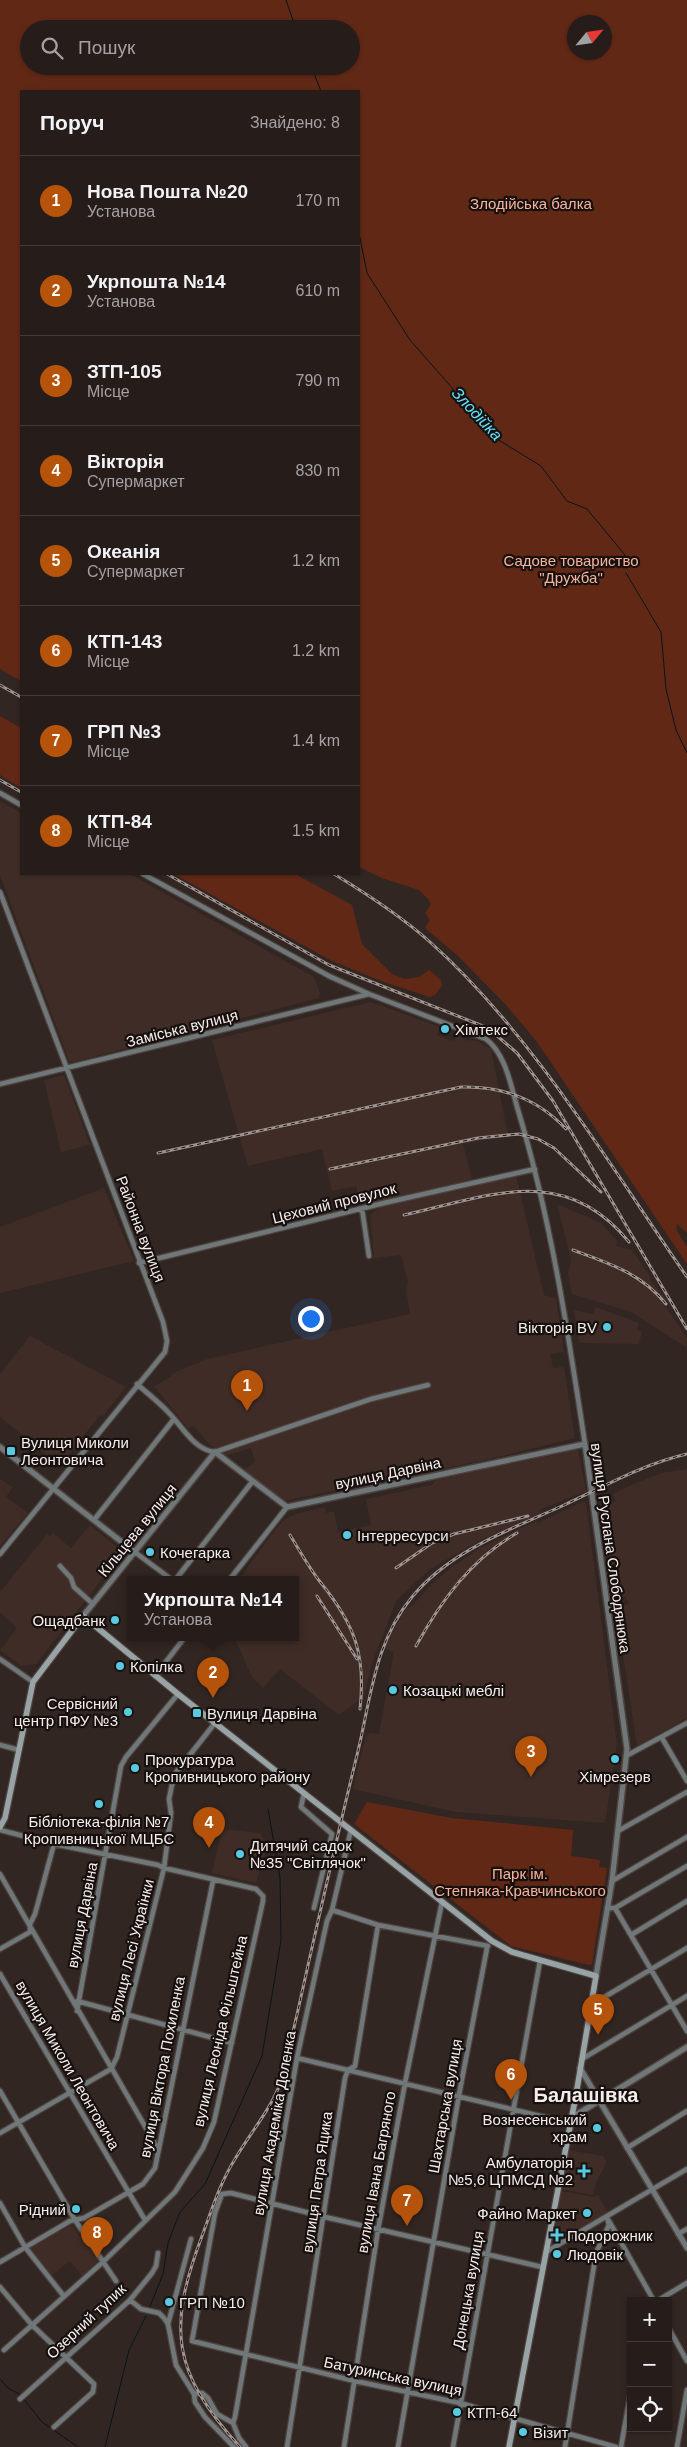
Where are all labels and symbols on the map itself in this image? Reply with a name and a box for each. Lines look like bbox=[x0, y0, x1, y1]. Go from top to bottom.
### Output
north arrow bbox=[567, 15, 612, 60]
park label: Злодійська балка bbox=[470, 195, 593, 212]
water label: Злодійка bbox=[449, 384, 506, 444]
park label: Садове товариство "Дружба" bbox=[503, 552, 639, 586]
street label: Заміська вулиця bbox=[124, 1006, 240, 1050]
place label: Хімтекс bbox=[455, 1021, 508, 1038]
marker: Хімтекс bbox=[439, 1023, 451, 1035]
street label: Районна вулиця bbox=[113, 1174, 169, 1284]
street label: Цеховий провулок bbox=[270, 1179, 398, 1227]
your location bbox=[298, 1306, 324, 1332]
place label: Вікторія BV bbox=[518, 1319, 597, 1336]
marker: Вікторія BV bbox=[601, 1321, 613, 1333]
pin: 1 bbox=[231, 1370, 263, 1411]
place label: Вулиця Миколи Леонтовича bbox=[21, 1434, 129, 1468]
street label: вулиця Руслана Слободянюка bbox=[588, 1442, 634, 1655]
marker: Вулиця Миколи Леонтовича bbox=[5, 1445, 17, 1457]
street label: вулиця Дарвіна bbox=[334, 1453, 443, 1492]
street label: Кільцева вулиця bbox=[94, 1480, 180, 1580]
place label: Інтерресурси bbox=[357, 1527, 449, 1544]
marker: Інтерресурси bbox=[341, 1529, 353, 1541]
place label: Кочегарка bbox=[160, 1544, 231, 1561]
marker: Кочегарка bbox=[144, 1546, 156, 1558]
place label: Ощадбанк bbox=[32, 1612, 105, 1629]
marker: Ощадбанк bbox=[109, 1614, 121, 1626]
pin: 2 bbox=[197, 1657, 229, 1698]
place label: Копілка bbox=[130, 1658, 183, 1675]
marker: Копілка bbox=[114, 1660, 126, 1672]
place label: Козацькі меблі bbox=[403, 1682, 504, 1699]
marker: Козацькі меблі bbox=[387, 1684, 399, 1696]
place label: Сервісний центр ПФУ №3 bbox=[14, 1695, 118, 1729]
place label: Вулиця Дарвіна bbox=[207, 1705, 317, 1722]
marker: Сервісний центр ПФУ №3 bbox=[122, 1706, 134, 1718]
marker: Вулиця Дарвіна bbox=[191, 1707, 203, 1719]
pin: 3 bbox=[515, 1736, 547, 1777]
place label: Прокуратура Кропивницького району bbox=[145, 1751, 310, 1785]
marker: Хімрезерв bbox=[609, 1753, 621, 1765]
marker: Прокуратура Кропивницького району bbox=[129, 1762, 141, 1774]
place label: Хімрезерв bbox=[579, 1768, 651, 1785]
marker: Бібліотека-філія №7 Кропивницької МЦБС bbox=[93, 1798, 105, 1810]
pin: 4 bbox=[193, 1807, 225, 1848]
place label: Бібліотека-філія №7 Кропивницької МЦБС bbox=[24, 1813, 174, 1847]
place label: Дитячий садок №35 "Світлячок" bbox=[250, 1837, 366, 1871]
marker: Дитячий садок №35 "Світлячок" bbox=[234, 1848, 246, 1860]
street label: вулиця Дарвіна bbox=[63, 1860, 101, 1969]
park label: Парк ім. Степняка-Кравчинського bbox=[434, 1865, 606, 1899]
street label: вулиця Лесі Українки bbox=[105, 1877, 157, 2023]
street label: вулиця Леоніда Фільштейна bbox=[190, 1933, 250, 2128]
street label: вулиця Віктора Похиленка bbox=[136, 1974, 188, 2159]
street label: вулиця Миколи Леонтовича bbox=[13, 1978, 124, 2153]
pin: 5 bbox=[582, 1994, 614, 2035]
street label: вулиця Академіка Доленка bbox=[249, 2029, 299, 2217]
street label: Шахтарська вулиця bbox=[425, 2037, 465, 2175]
pin: 6 bbox=[495, 2059, 527, 2100]
district label: Балашівка bbox=[534, 2084, 639, 2106]
street label: вулиця Івана Багряного bbox=[353, 2090, 399, 2254]
street label: вулиця Петра Яцика bbox=[299, 2110, 335, 2254]
place label: Вознесенський храм bbox=[483, 2111, 587, 2145]
marker: Вознесенський храм bbox=[591, 2122, 603, 2134]
place label: Амбулаторія №5,6 ЦПМСД №2 bbox=[448, 2154, 573, 2188]
marker: Амбулаторія №5,6 ЦПМСД №2 bbox=[577, 2164, 591, 2178]
pin: 7 bbox=[391, 2185, 423, 2226]
place label: Рідний bbox=[19, 2201, 66, 2218]
marker: Рідний bbox=[70, 2203, 82, 2215]
place label: Файно Маркет bbox=[477, 2205, 577, 2222]
marker: Файно Маркет bbox=[581, 2207, 593, 2219]
pin: 8 bbox=[81, 2217, 113, 2258]
place label: Подорожник bbox=[567, 2227, 653, 2244]
marker: Подорожник bbox=[551, 2229, 563, 2241]
street label: Донецька вулиця bbox=[449, 2230, 487, 2350]
place label: Людовік bbox=[567, 2246, 623, 2263]
marker: Людовік bbox=[551, 2248, 563, 2260]
street label: Озерний тупик bbox=[43, 2280, 129, 2362]
place label: ГРП №10 bbox=[179, 2294, 245, 2311]
marker: ГРП №10 bbox=[163, 2296, 175, 2308]
street label: Батуринська вулиця bbox=[322, 2353, 464, 2399]
place label: КТП-64 bbox=[467, 2404, 517, 2421]
marker: КТП-64 bbox=[451, 2406, 463, 2418]
place label: Візит bbox=[533, 2424, 569, 2441]
marker: Візит bbox=[517, 2426, 529, 2438]

